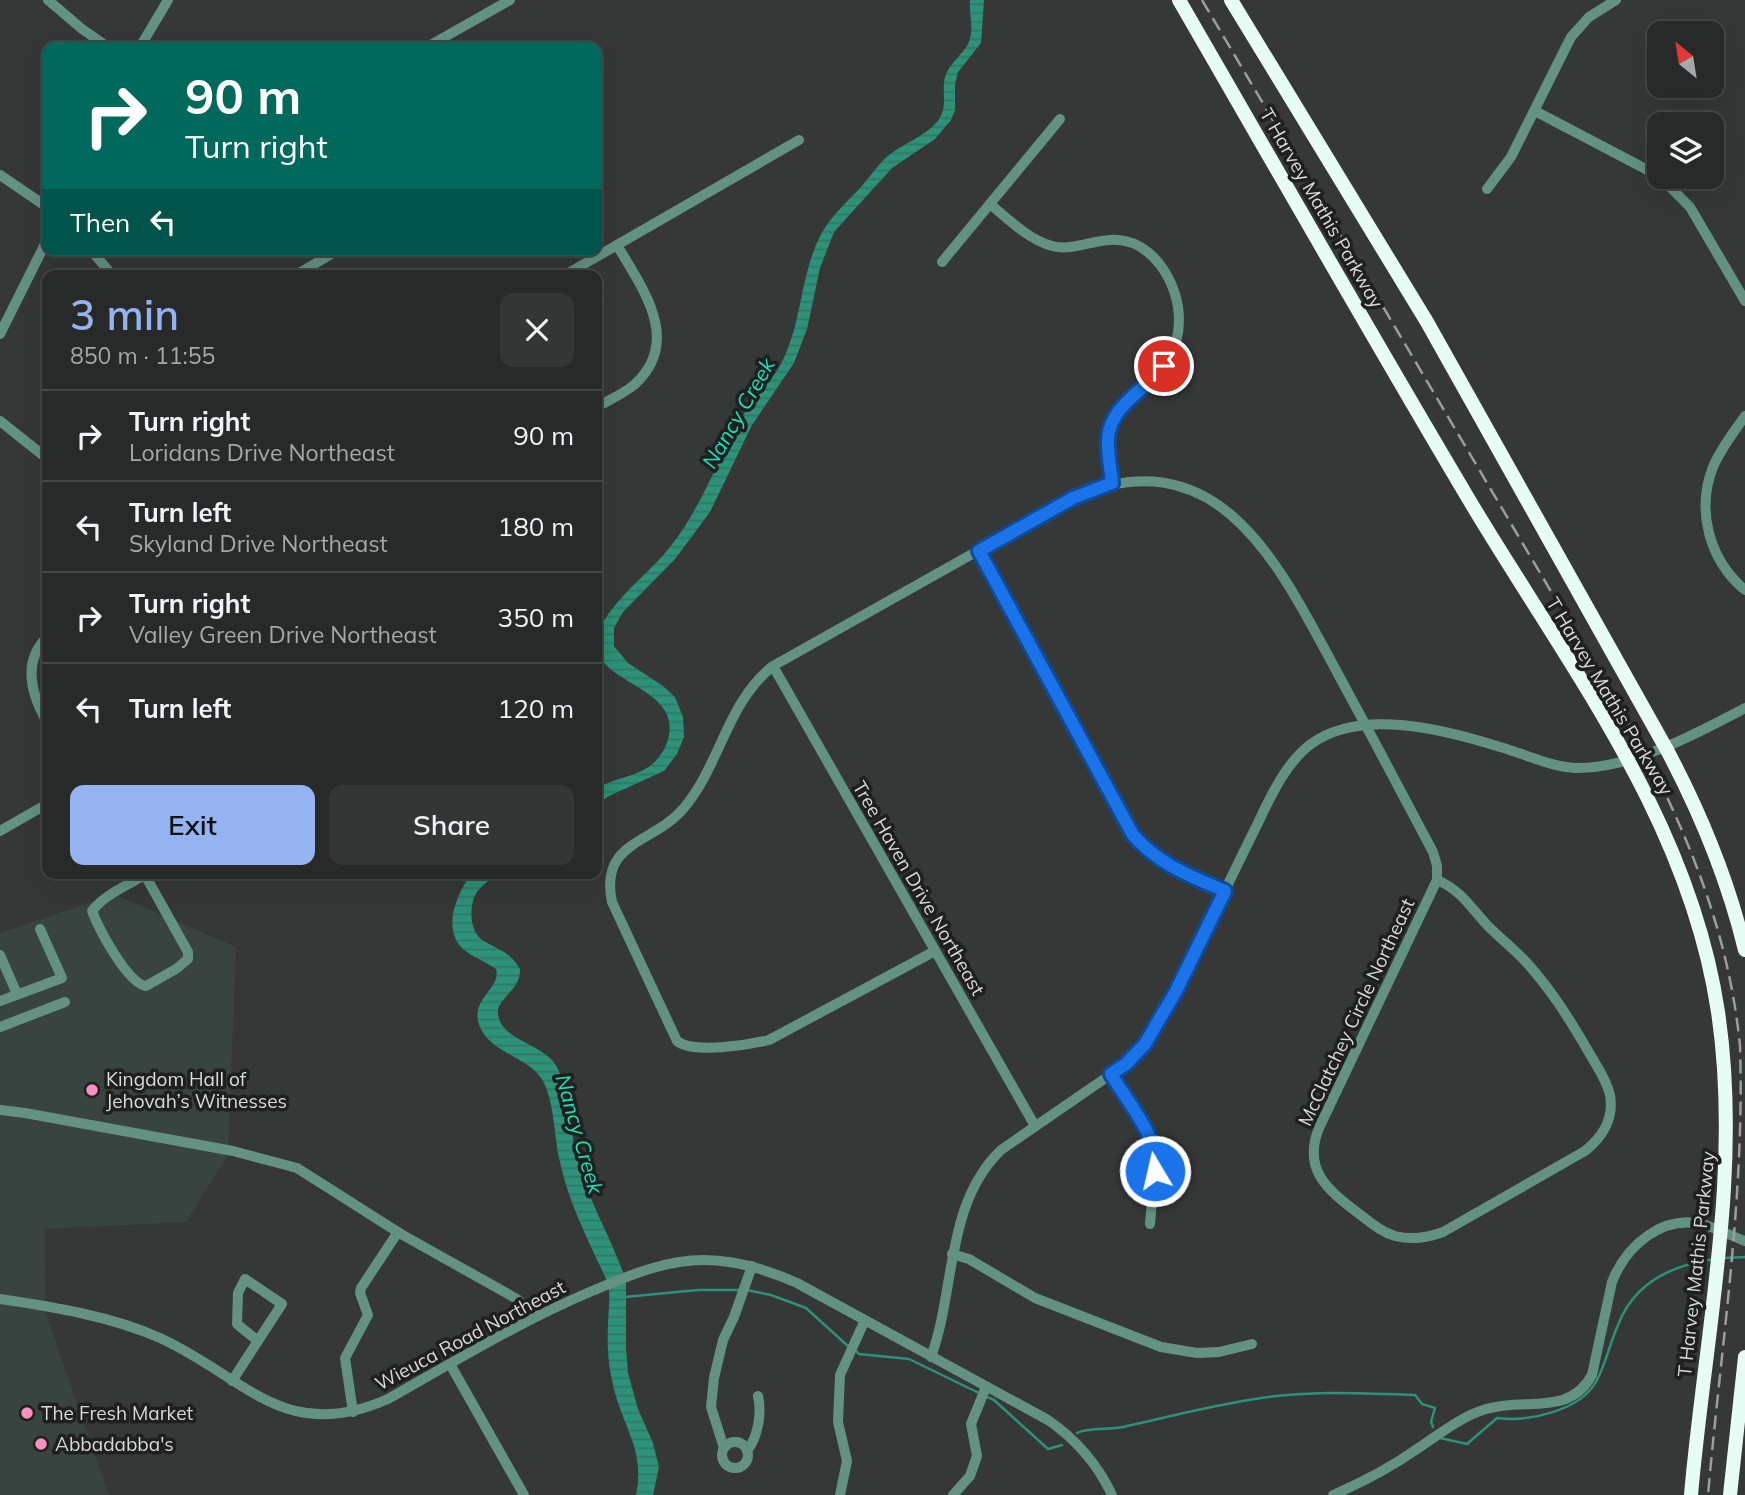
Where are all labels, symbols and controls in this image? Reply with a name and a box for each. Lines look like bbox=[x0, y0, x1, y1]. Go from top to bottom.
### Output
north arrow bbox=[1647, 21, 1724, 98]
map controls bbox=[1647, 21, 1724, 189]
text: 90 m bbox=[185, 65, 301, 126]
icon: right bbox=[70, 70, 161, 161]
street label: T Harvey Mathis Parkway bbox=[1255, 104, 1389, 312]
button: layers bbox=[1647, 112, 1724, 189]
text: Turn right bbox=[185, 126, 328, 166]
icon: left bbox=[144, 203, 182, 241]
text: Then bbox=[70, 206, 130, 239]
text: 3 min bbox=[70, 288, 179, 341]
button: close bbox=[500, 293, 574, 367]
pin bbox=[1134, 336, 1194, 396]
text: 850 m · 11:55 bbox=[70, 341, 215, 370]
icon: arrive bbox=[1145, 347, 1183, 385]
water label: Nancy Creek bbox=[696, 352, 781, 473]
text: Turn right bbox=[129, 405, 250, 438]
icon: right bbox=[70, 417, 108, 455]
text: 90 m bbox=[513, 419, 574, 452]
text: Loridans Drive Northeast bbox=[129, 438, 395, 467]
text: Turn left bbox=[129, 496, 231, 529]
icon: left bbox=[70, 508, 108, 546]
text: 180 m bbox=[498, 510, 574, 543]
text: Skyland Drive Northeast bbox=[129, 529, 388, 558]
text: Turn right bbox=[129, 587, 250, 620]
street label: T Harvey Mathis Parkway bbox=[1541, 593, 1679, 799]
icon: right bbox=[70, 599, 108, 637]
text: 350 m bbox=[498, 601, 574, 634]
text: Valley Green Drive Northeast bbox=[129, 620, 437, 649]
icon: left bbox=[70, 690, 108, 728]
text: Turn left bbox=[129, 692, 231, 725]
text: 120 m bbox=[498, 692, 574, 725]
street label: Tree Haven Drive Northeast bbox=[848, 777, 990, 1000]
button: Exit bbox=[70, 785, 315, 865]
button: Share bbox=[329, 785, 574, 865]
street label: McClatchey Circle Northeast bbox=[1293, 894, 1420, 1130]
place label: Kingdom Hall of Jehovah’s Witnesses bbox=[106, 1067, 287, 1113]
water label: Nancy Creek bbox=[551, 1071, 610, 1198]
marker: Kingdom Hall of Jehovah’s Witnesses bbox=[84, 1082, 100, 1098]
position arrow bbox=[1118, 1134, 1192, 1208]
street label: T Harvey Mathis Parkway bbox=[1672, 1150, 1720, 1378]
street label: Wieuca Road Northeast bbox=[371, 1274, 570, 1395]
place label: The Fresh Market bbox=[41, 1401, 193, 1425]
marker: The Fresh Market bbox=[19, 1405, 35, 1421]
place label: Abbadabba's bbox=[55, 1432, 174, 1456]
marker: Abbadabba's bbox=[33, 1436, 49, 1452]

